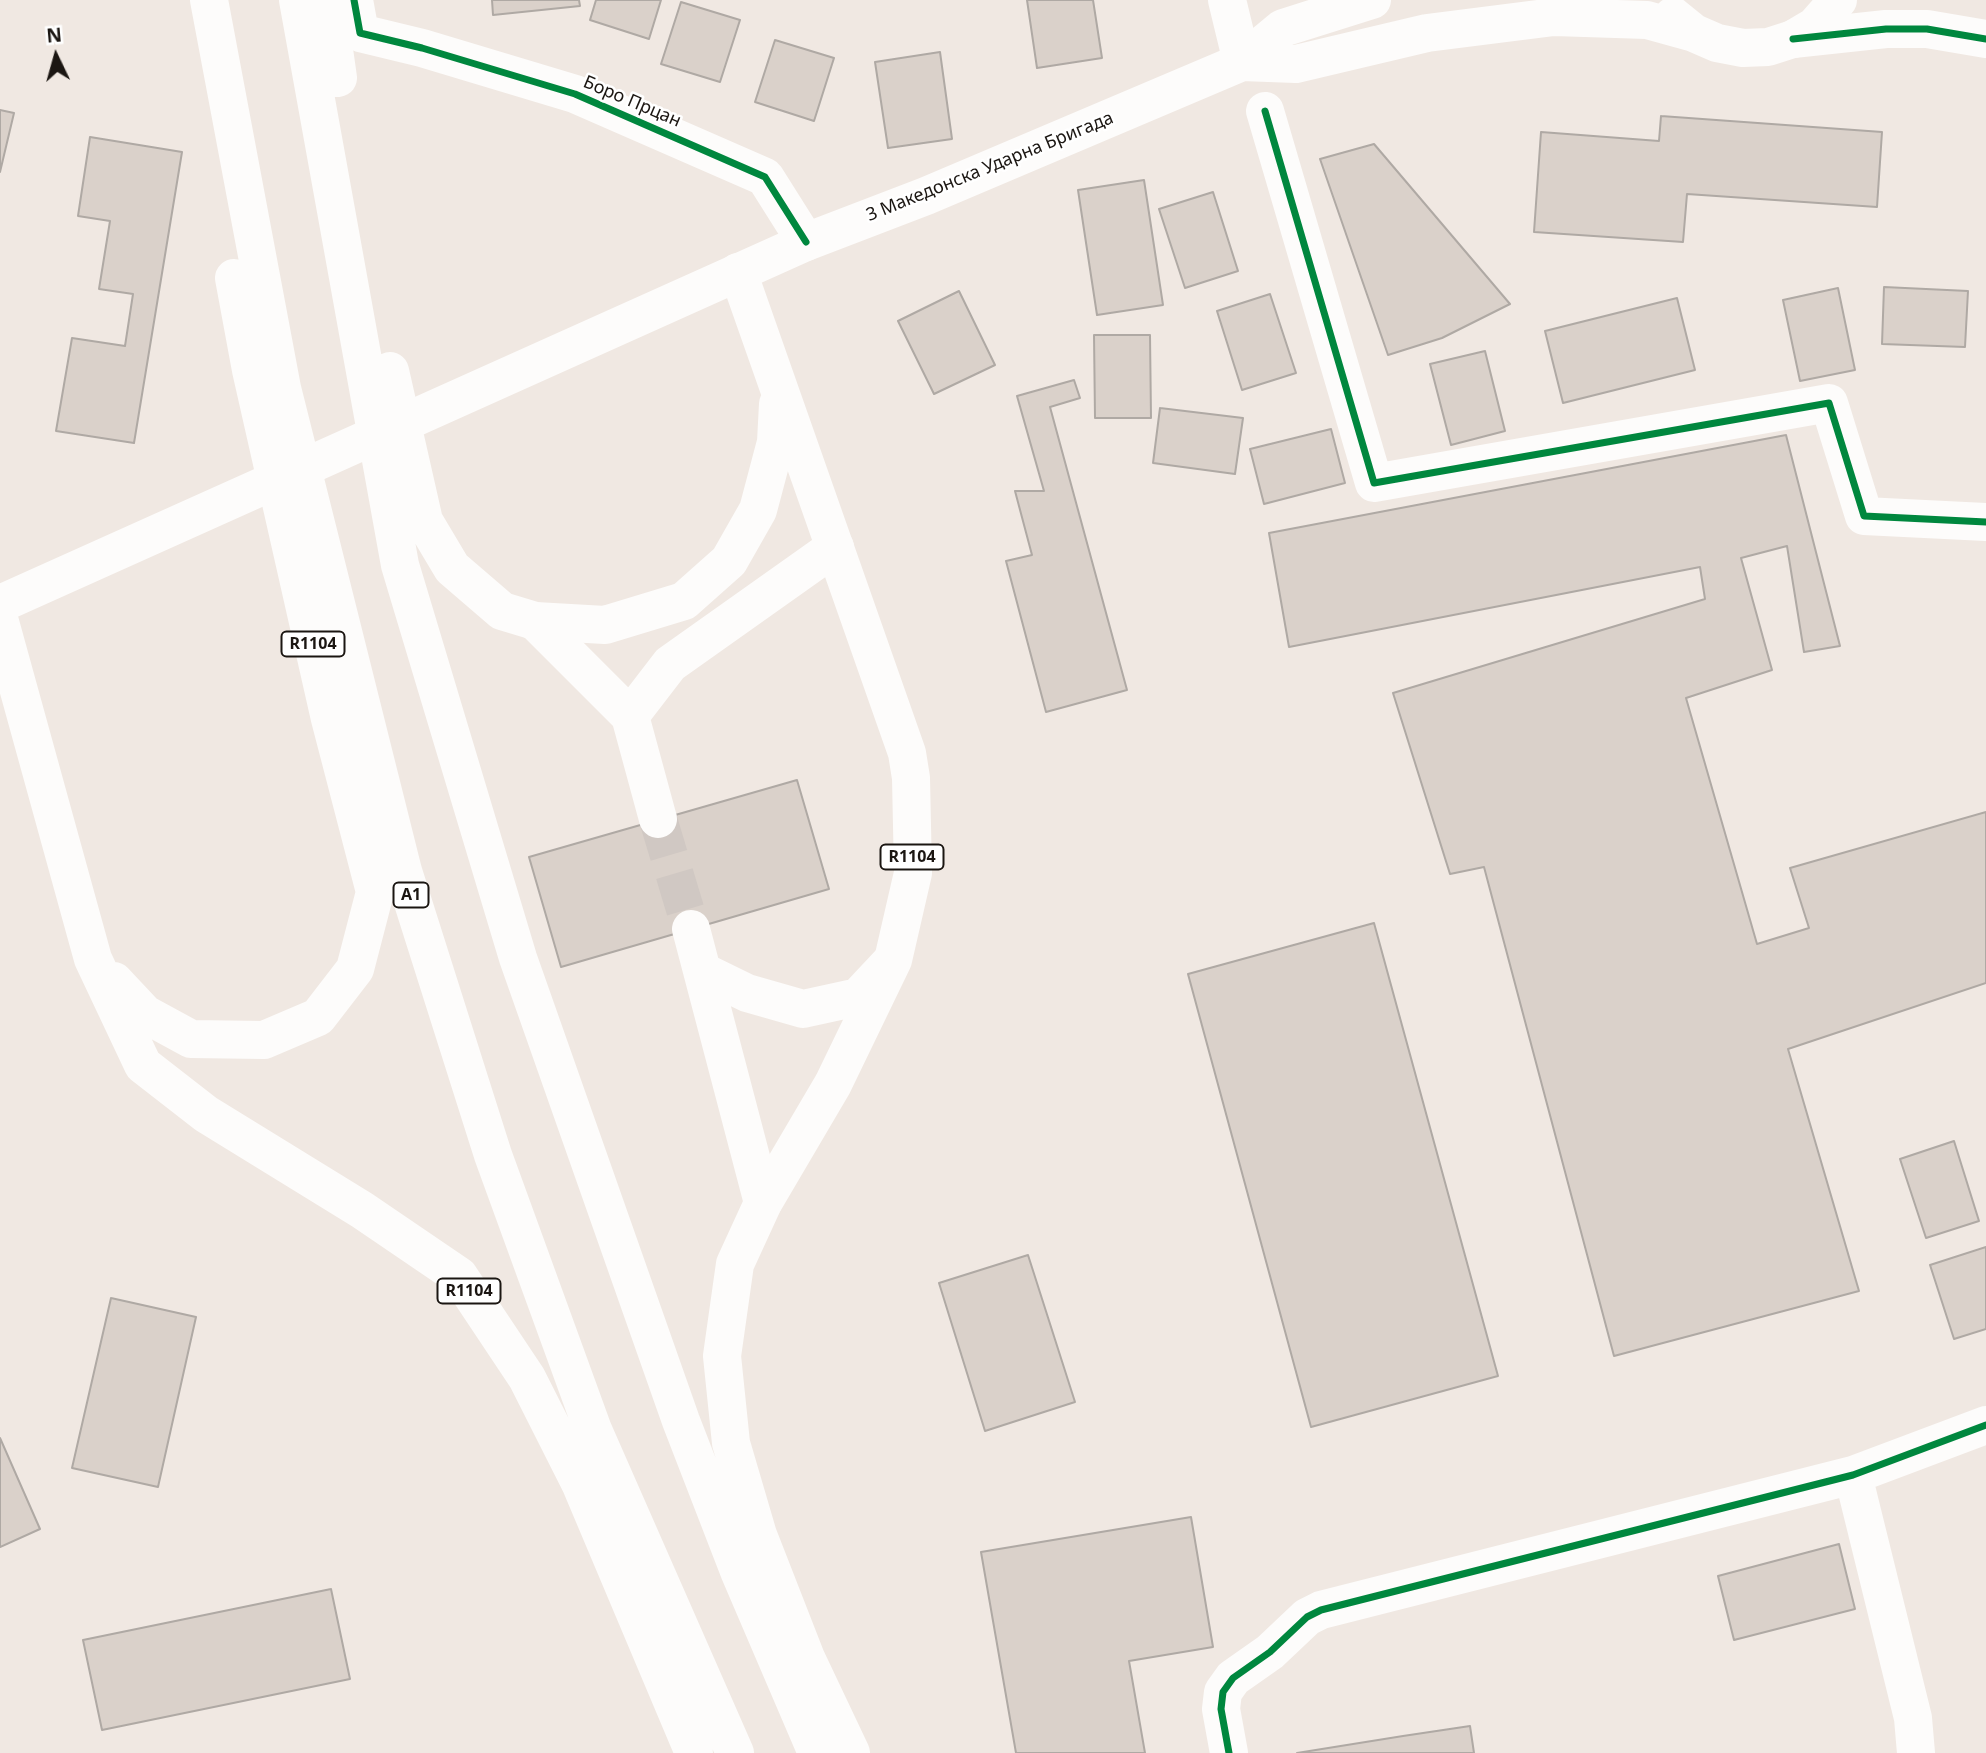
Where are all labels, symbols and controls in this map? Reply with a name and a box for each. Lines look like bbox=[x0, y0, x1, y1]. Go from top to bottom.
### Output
north arrow bbox=[21, 21, 91, 91]
text: N bbox=[45, 21, 63, 49]
street label: Боро Прцан bbox=[580, 72, 684, 132]
street label: 3 Македонска Ударна Бригада bbox=[863, 107, 1117, 227]
road number: R1104 bbox=[282, 632, 344, 656]
road number: R1104 bbox=[880, 844, 944, 870]
road number: A1 bbox=[394, 882, 428, 908]
road number: R1104 bbox=[438, 1278, 500, 1303]

